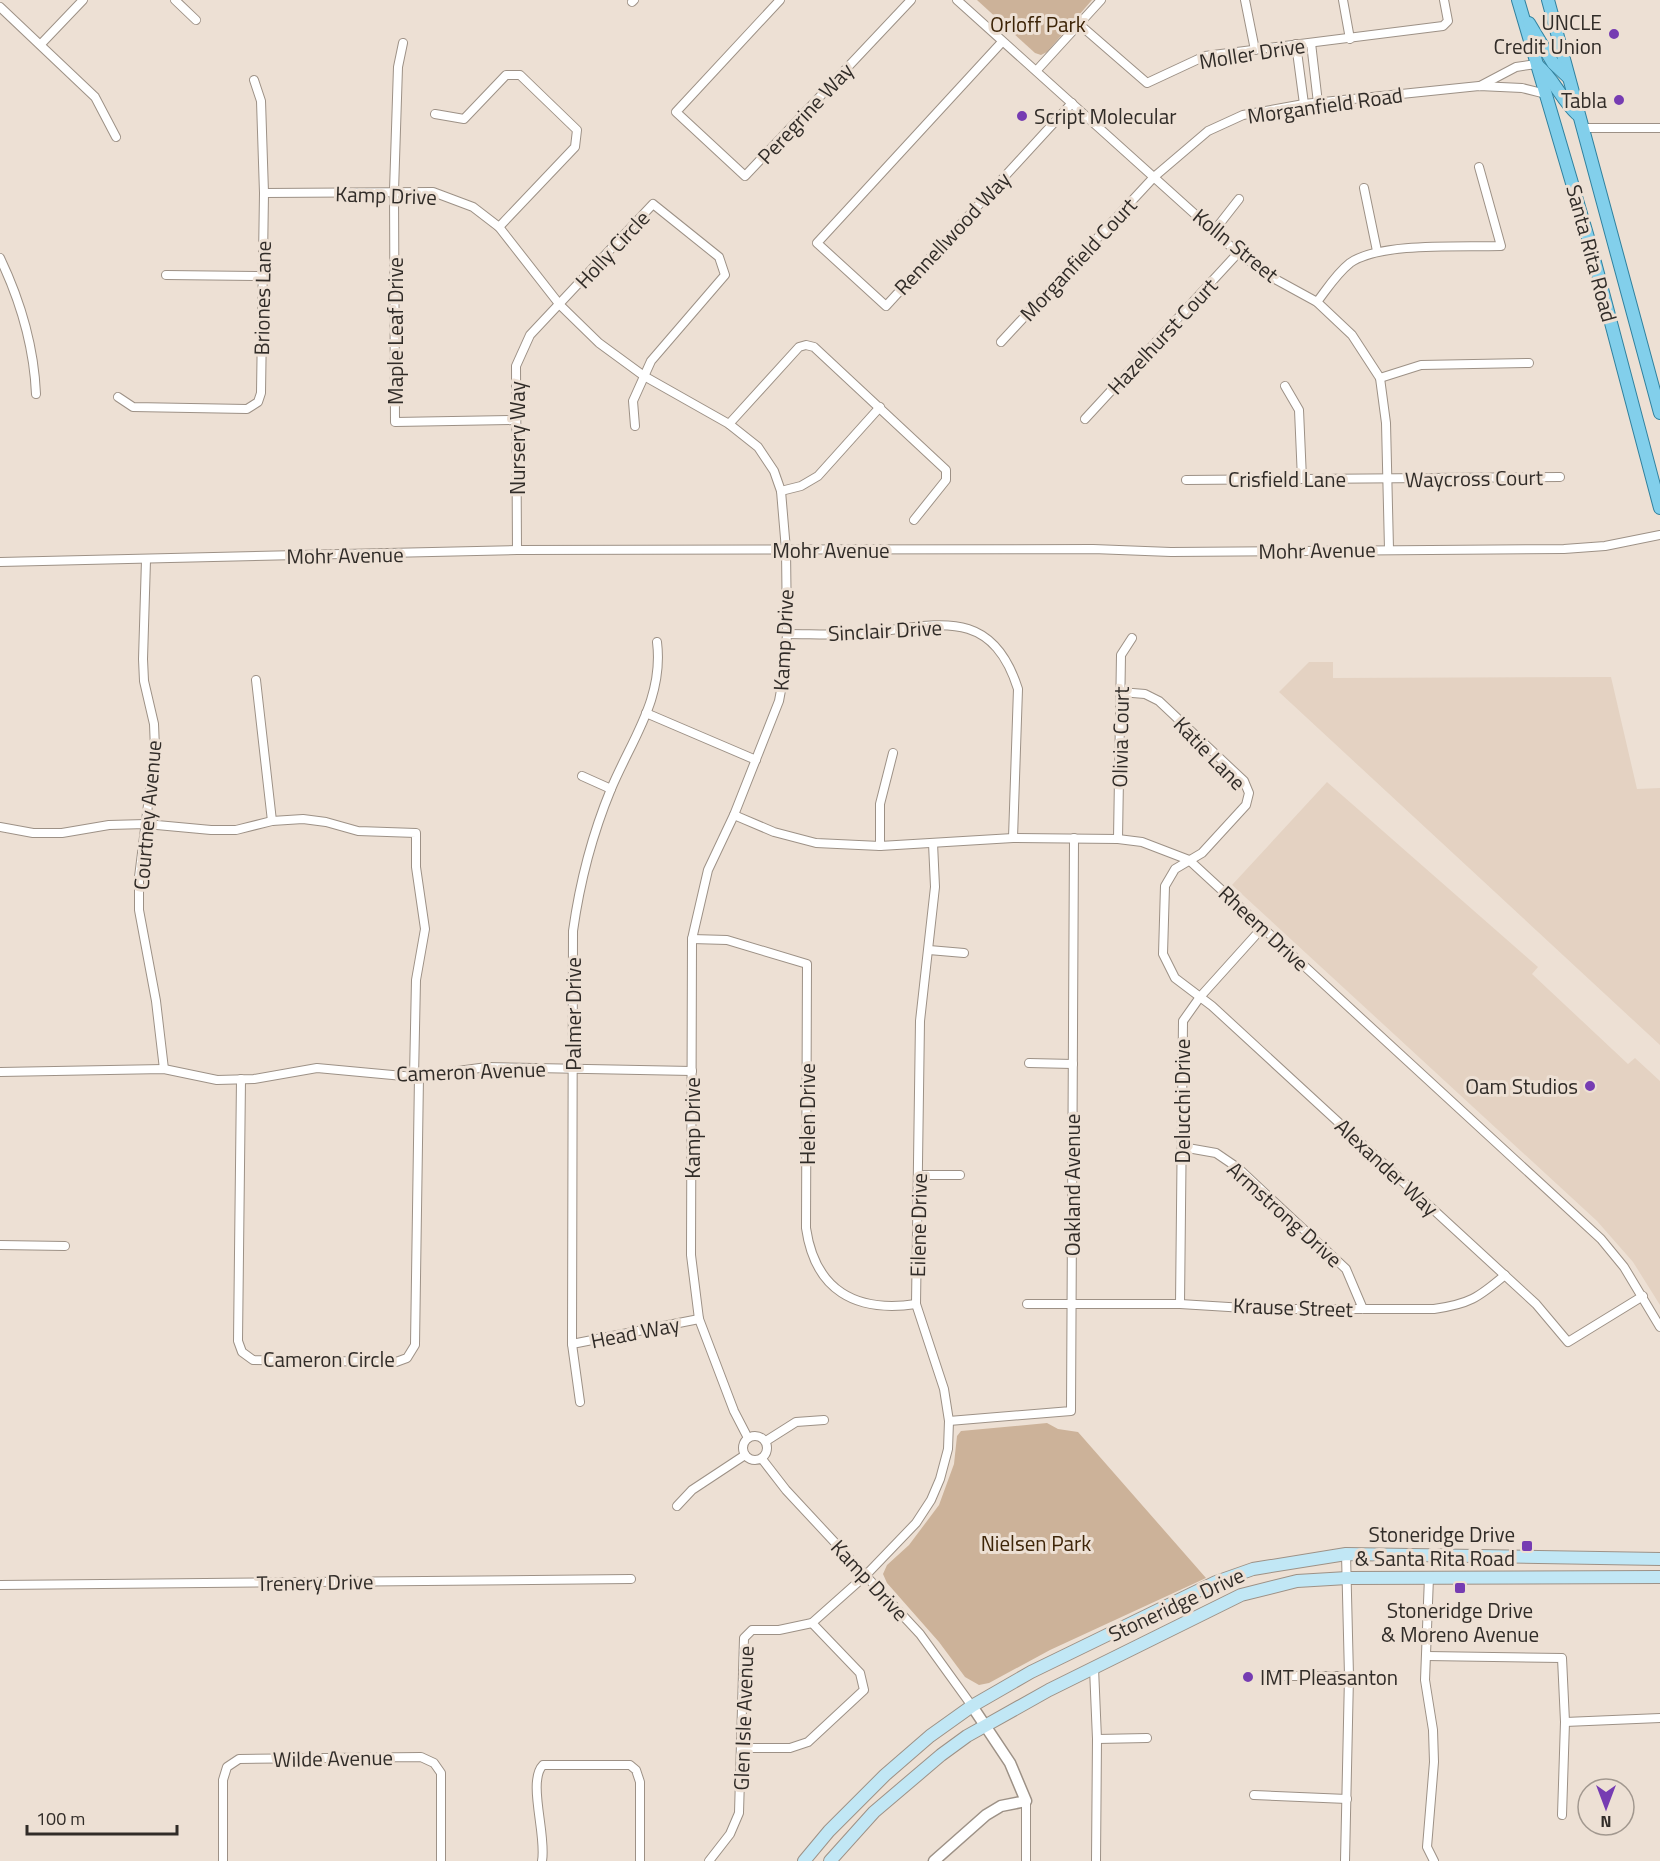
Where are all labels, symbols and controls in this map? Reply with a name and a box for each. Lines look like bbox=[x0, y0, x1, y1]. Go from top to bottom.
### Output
place label: UNCLE Credit Union bbox=[1494, 6, 1602, 62]
park label: Orloff Park bbox=[990, 8, 1086, 40]
marker: UNCLE Credit Union bbox=[1607, 27, 1621, 41]
street label: Moller Drive bbox=[1197, 29, 1307, 77]
street label: Peregrine Way bbox=[749, 55, 861, 171]
street label: Morganfield Road bbox=[1245, 78, 1405, 132]
place label: Tabla bbox=[1561, 84, 1607, 116]
marker: Tabla bbox=[1612, 93, 1626, 107]
place label: Script Molecular bbox=[1034, 100, 1176, 132]
marker: Script Molecular bbox=[1015, 109, 1029, 123]
street label: Rennellwood Way bbox=[886, 164, 1018, 302]
street label: Kamp Drive bbox=[335, 177, 437, 213]
street label: Santa Rita Road bbox=[1558, 181, 1626, 325]
street label: Morganfield Court bbox=[1012, 189, 1144, 328]
street label: Kolln Street bbox=[1186, 200, 1286, 290]
street label: Holly Circle bbox=[567, 202, 657, 296]
street label: Briones Lane bbox=[245, 240, 279, 356]
street label: Maple Leaf Drive bbox=[379, 257, 411, 405]
street label: Hazelhurst Court bbox=[1099, 270, 1225, 401]
street label: Nursery Way bbox=[501, 381, 533, 495]
street label: Waycross Court bbox=[1405, 461, 1544, 495]
street label: Crisfield Lane bbox=[1228, 463, 1346, 495]
street label: Mohr Avenue bbox=[1258, 533, 1376, 567]
street label: Mohr Avenue bbox=[772, 534, 890, 566]
street label: Mohr Avenue bbox=[286, 538, 404, 572]
street label: Kamp Drive bbox=[764, 588, 802, 692]
street label: Sinclair Drive bbox=[827, 611, 943, 649]
street label: Olivia Court bbox=[1103, 685, 1137, 788]
street label: Katie Lane bbox=[1166, 709, 1254, 797]
street label: Courtney Avenue bbox=[125, 739, 169, 891]
street label: Rheem Drive bbox=[1212, 878, 1316, 978]
street label: Palmer Drive bbox=[557, 957, 589, 1071]
street label: Delucchi Drive bbox=[1166, 1039, 1198, 1163]
street label: Cameron Avenue bbox=[396, 1052, 546, 1090]
street label: Helen Drive bbox=[791, 1063, 823, 1165]
place label: Oam Studios bbox=[1465, 1070, 1578, 1102]
street label: Kamp Drive bbox=[676, 1077, 708, 1179]
marker: Oam Studios bbox=[1583, 1079, 1597, 1093]
street label: Alexander Way bbox=[1328, 1110, 1446, 1224]
street label: Oakland Avenue bbox=[1056, 1114, 1088, 1256]
street label: Armstrong Drive bbox=[1220, 1154, 1350, 1274]
street label: Eilene Drive bbox=[901, 1173, 935, 1277]
street label: Krause Street bbox=[1233, 1289, 1354, 1325]
street label: Head Way bbox=[588, 1308, 682, 1356]
street label: Cameron Circle bbox=[263, 1343, 395, 1375]
place label: Stoneridge Drive & Santa Rita Road bbox=[1355, 1518, 1515, 1574]
park label: Nielsen Park bbox=[981, 1527, 1091, 1559]
street label: Kamp Drive bbox=[824, 1532, 916, 1628]
marker: Stoneridge Drive & Santa Rita Road bbox=[1520, 1539, 1534, 1553]
street label: Stoneridge Drive bbox=[1103, 1559, 1249, 1649]
street label: Trenery Drive bbox=[256, 1565, 374, 1599]
marker: Stoneridge Drive & Moreno Avenue bbox=[1453, 1581, 1467, 1595]
place label: Stoneridge Drive & Moreno Avenue bbox=[1381, 1594, 1539, 1650]
street label: Glen Isle Avenue bbox=[724, 1645, 762, 1791]
place label: IMT Pleasanton bbox=[1260, 1661, 1398, 1693]
marker: IMT Pleasanton bbox=[1241, 1670, 1255, 1684]
street label: Wilde Avenue bbox=[273, 1741, 393, 1775]
north arrow bbox=[1576, 1777, 1636, 1837]
scale bar bbox=[27, 1798, 177, 1836]
text: 100 m bbox=[36, 1805, 85, 1832]
text: N bbox=[1600, 1810, 1612, 1834]

